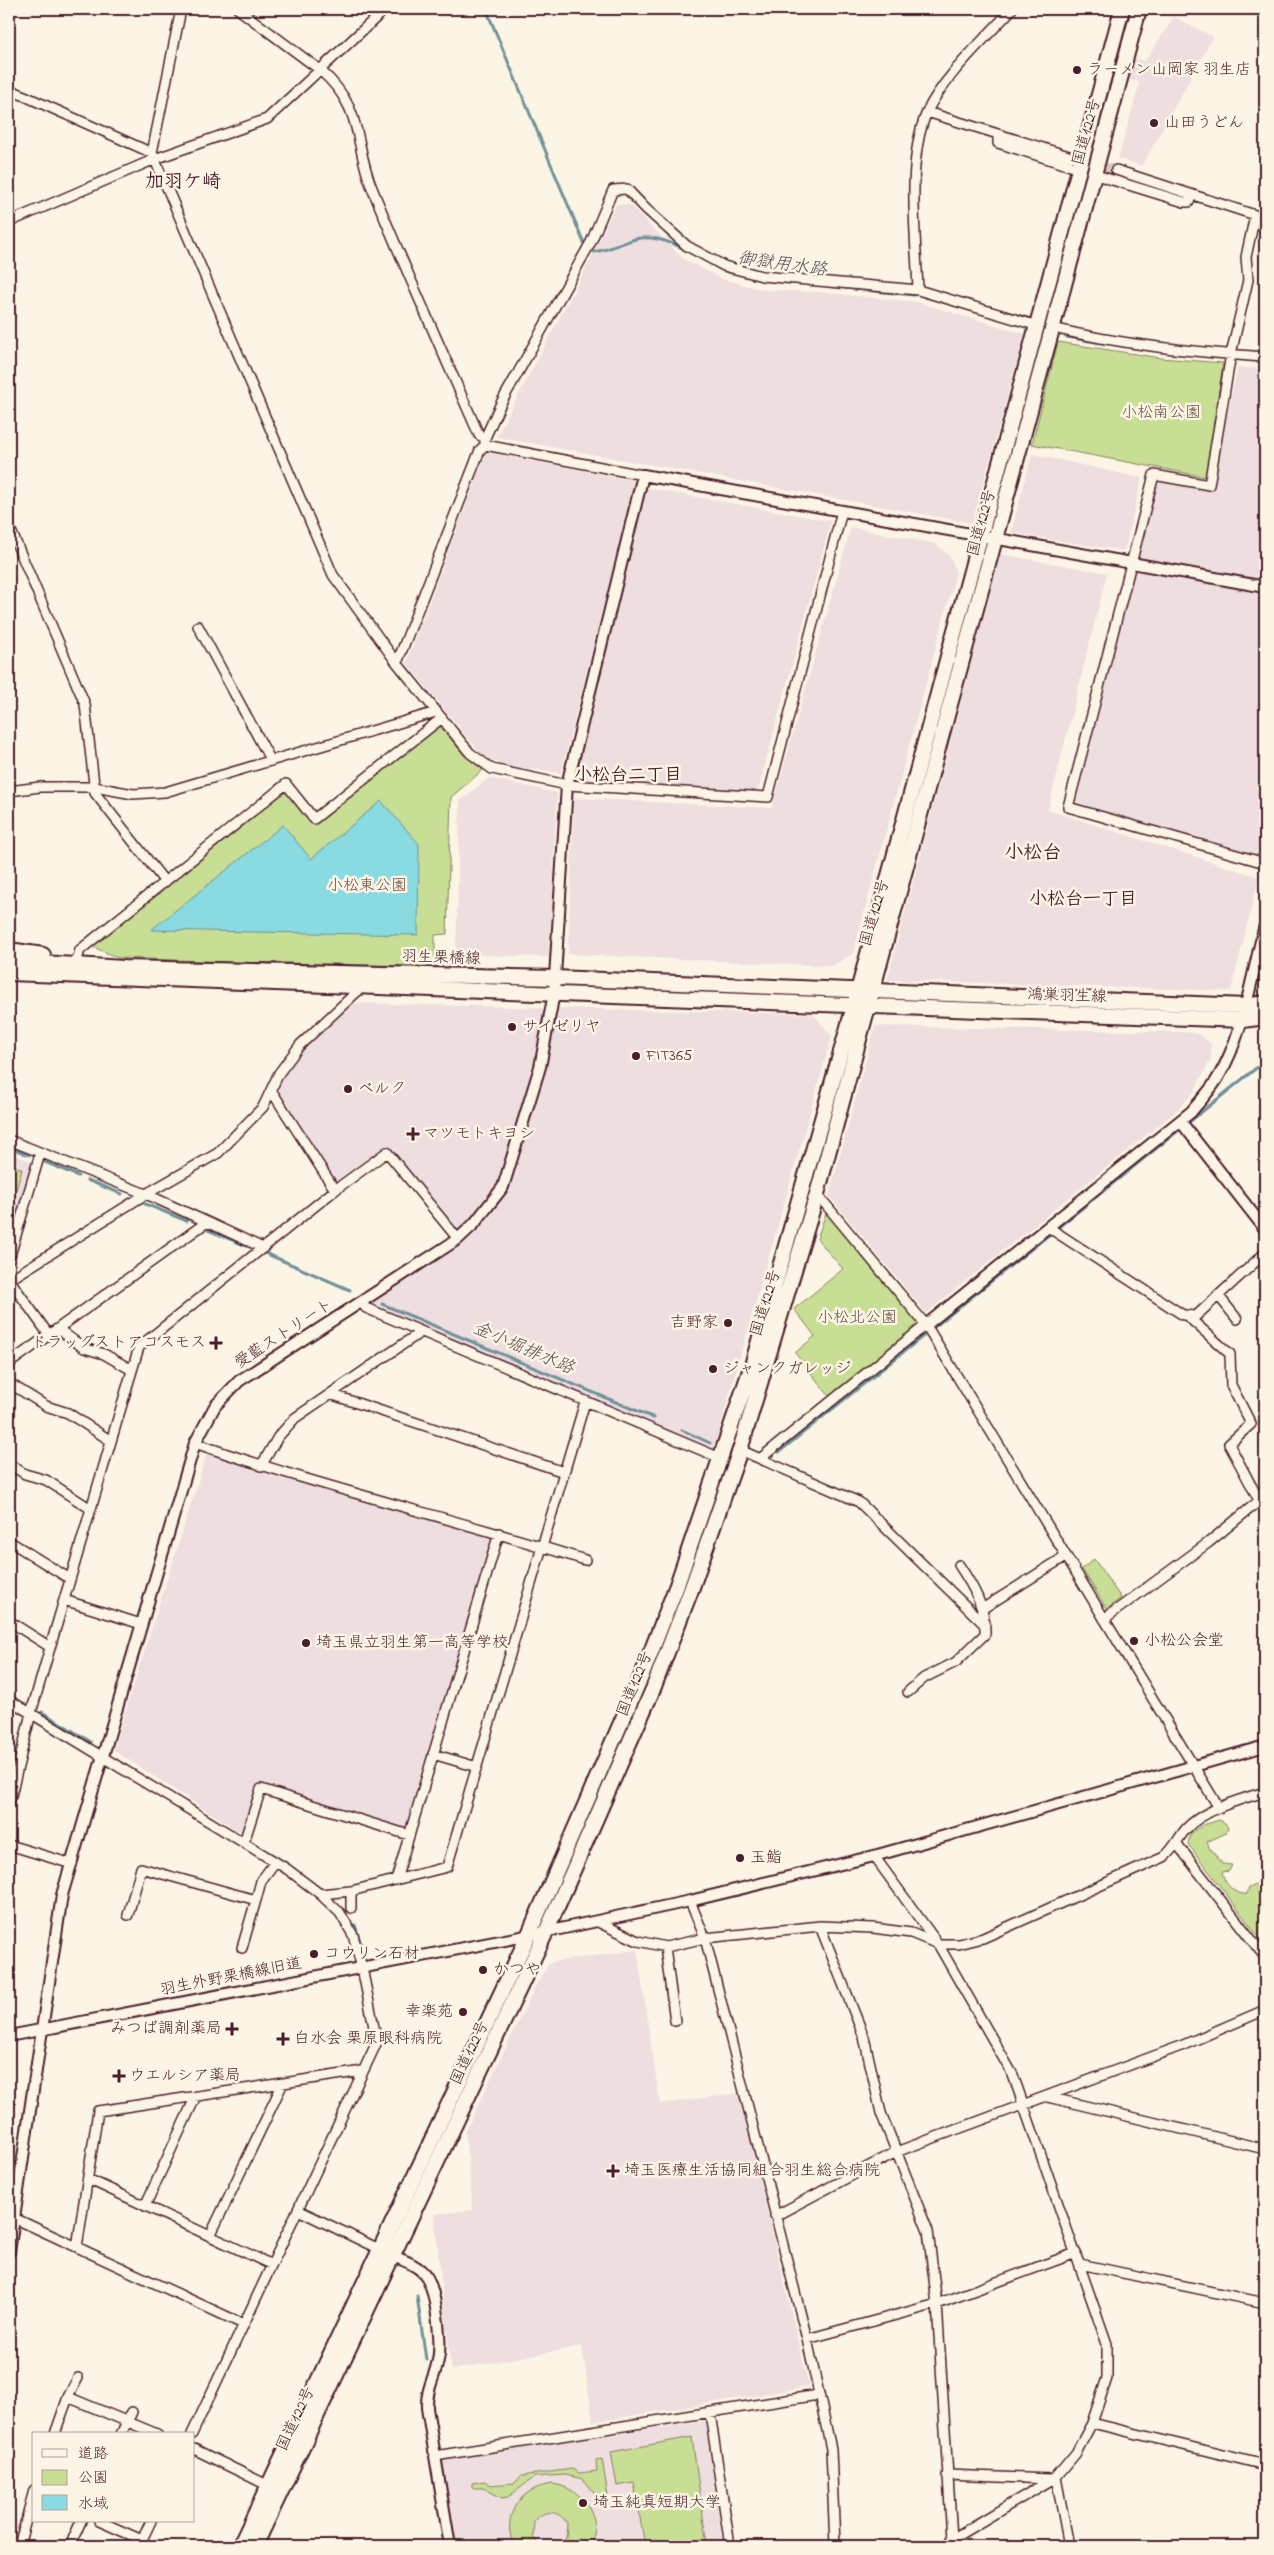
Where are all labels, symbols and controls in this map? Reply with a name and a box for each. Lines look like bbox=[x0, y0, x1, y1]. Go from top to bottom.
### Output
place label: ラーメン山岡家 羽生店 bbox=[1087, 58, 1251, 82]
marker: ラーメン山岡家 羽生店 bbox=[1071, 64, 1083, 76]
street label: 国道122号 bbox=[1066, 96, 1108, 168]
place label: 山田うどん bbox=[1164, 111, 1244, 135]
marker: 山田うどん bbox=[1148, 117, 1160, 129]
district label: 加羽ケ崎 bbox=[145, 169, 221, 196]
water label: 御獄用水路 bbox=[736, 246, 829, 284]
park label: 小松南公園 bbox=[1121, 401, 1201, 425]
street label: 国道122号 bbox=[961, 487, 1003, 559]
district label: 小松台二丁目 bbox=[574, 763, 682, 789]
district label: 小松台 bbox=[1004, 840, 1062, 867]
park label: 小松東公園 bbox=[327, 874, 407, 898]
street label: 国道122号 bbox=[854, 877, 896, 949]
district label: 小松台一丁目 bbox=[1029, 887, 1137, 913]
street label: 羽生栗橋線 bbox=[401, 945, 481, 971]
street label: 鴻巣羽生線 bbox=[1027, 983, 1107, 1009]
place label: サイゼリヤ bbox=[522, 1015, 601, 1039]
marker: サイゼリヤ bbox=[506, 1021, 518, 1033]
place label: FIT365 bbox=[645, 1044, 692, 1068]
marker: FIT365 bbox=[630, 1050, 642, 1062]
place label: ベルク bbox=[358, 1077, 406, 1101]
marker: ベルク bbox=[342, 1083, 354, 1095]
place label: マツモトキヨシ bbox=[423, 1122, 535, 1146]
marker: マツモトキヨシ bbox=[407, 1128, 419, 1140]
street label: 国道122号 bbox=[744, 1266, 788, 1340]
street label: 愛藍ストリート bbox=[230, 1293, 338, 1375]
park label: 小松北公園 bbox=[817, 1306, 897, 1330]
place label: 吉野家 bbox=[670, 1311, 718, 1335]
water label: 金小堀排水路 bbox=[468, 1316, 579, 1382]
marker: 吉野家 bbox=[722, 1317, 734, 1329]
place label: ドラッグストアコスモス bbox=[31, 1331, 206, 1355]
marker: ドラッグストアコスモス bbox=[210, 1337, 222, 1349]
place label: ジャンクガレッジ bbox=[723, 1357, 851, 1381]
marker: ジャンクガレッジ bbox=[707, 1363, 719, 1375]
place label: 小松公会堂 bbox=[1144, 1629, 1224, 1653]
place label: 埼玉県立羽生第一高等学校 bbox=[316, 1631, 508, 1655]
marker: 小松公会堂 bbox=[1128, 1635, 1140, 1647]
marker: 埼玉県立羽生第一高等学校 bbox=[300, 1637, 312, 1649]
street label: 国道122号 bbox=[611, 1648, 659, 1720]
place label: 玉鮨 bbox=[750, 1846, 782, 1870]
marker: 玉鮨 bbox=[734, 1852, 746, 1864]
place label: コウリン石材 bbox=[324, 1942, 420, 1966]
marker: コウリン石材 bbox=[308, 1948, 320, 1960]
street label: 羽生外野栗橋線旧道 bbox=[158, 1951, 304, 2003]
place label: かつや bbox=[493, 1958, 541, 1982]
marker: かつや bbox=[477, 1964, 489, 1976]
place label: 幸楽苑 bbox=[405, 2000, 453, 2024]
marker: 幸楽苑 bbox=[457, 2006, 469, 2018]
place label: みつば調剤薬局 bbox=[110, 2017, 222, 2041]
street label: 国道122号 bbox=[445, 2017, 495, 2089]
marker: みつば調剤薬局 bbox=[226, 2023, 238, 2035]
place label: 白水会 栗原眼科病院 bbox=[294, 2027, 442, 2051]
marker: 白水会 栗原眼科病院 bbox=[276, 2032, 290, 2046]
place label: ウエルシア薬局 bbox=[129, 2064, 241, 2088]
marker: ウエルシア薬局 bbox=[113, 2070, 125, 2082]
place label: 埼玉医療生活協同組合羽生総合病院 bbox=[624, 2159, 880, 2183]
marker: 埼玉医療生活協同組合羽生総合病院 bbox=[606, 2164, 620, 2178]
street label: 国道122号 bbox=[271, 2383, 321, 2455]
legend bbox=[32, 2432, 195, 2522]
text: 道路 bbox=[78, 2443, 108, 2465]
text: 公園 bbox=[78, 2467, 108, 2489]
place label: 埼玉純真短期大学 bbox=[593, 2491, 721, 2515]
text: 水域 bbox=[78, 2493, 108, 2515]
marker: 埼玉純真短期大学 bbox=[577, 2497, 589, 2509]

